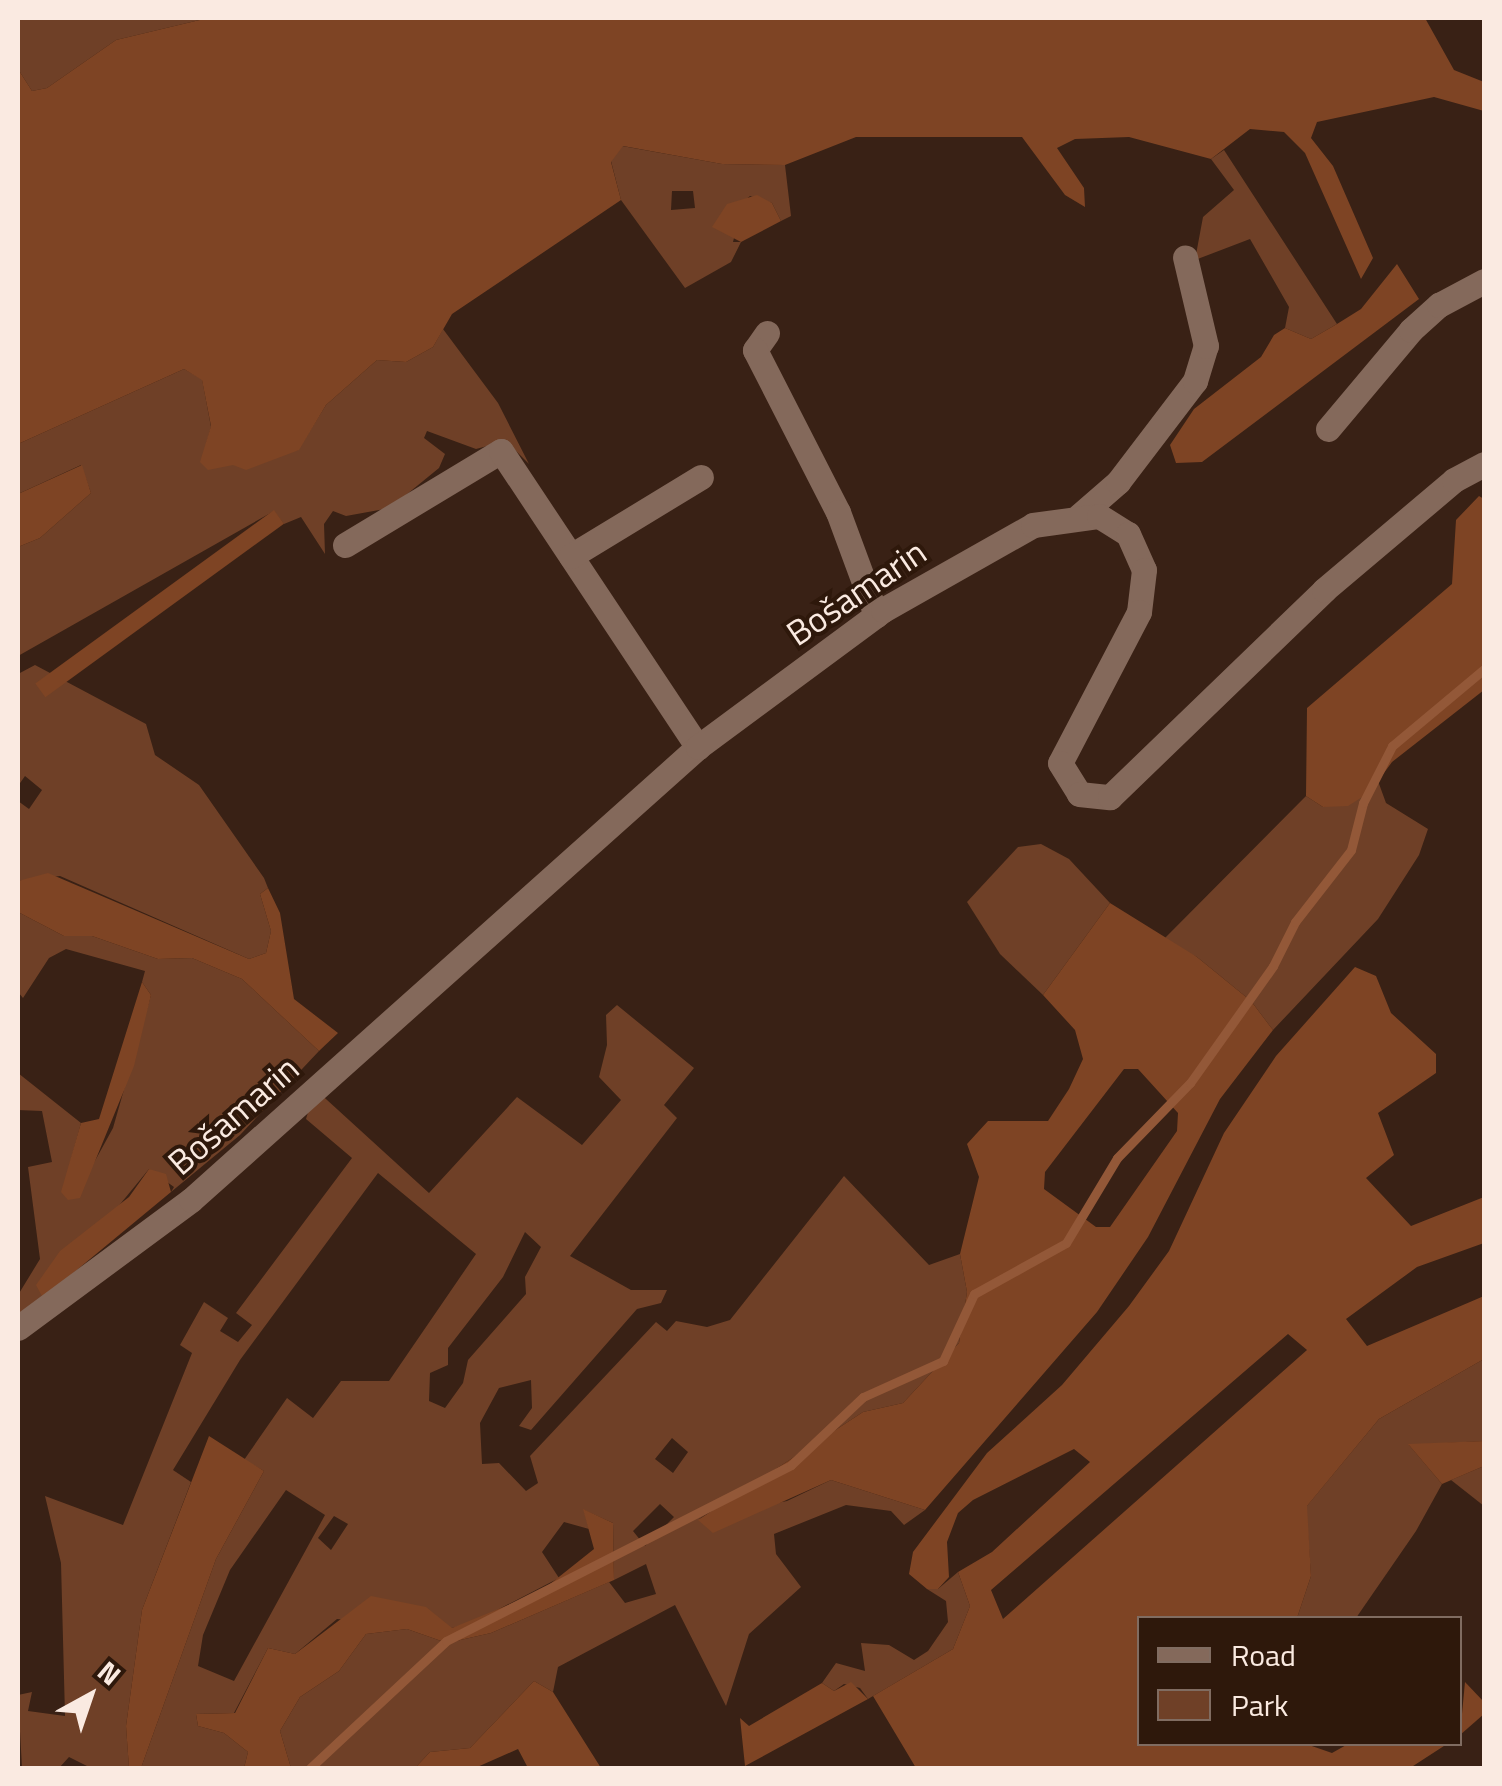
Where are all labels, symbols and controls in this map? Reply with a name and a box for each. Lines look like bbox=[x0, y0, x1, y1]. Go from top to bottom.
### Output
street label: Bošamarin bbox=[778, 530, 934, 654]
street label: Bošamarin bbox=[159, 1047, 307, 1183]
legend bbox=[1137, 1616, 1462, 1746]
text: Road bbox=[1231, 1632, 1296, 1678]
north arrow bbox=[40, 1646, 140, 1746]
text: N bbox=[88, 1650, 131, 1695]
text: Park bbox=[1231, 1682, 1288, 1728]

